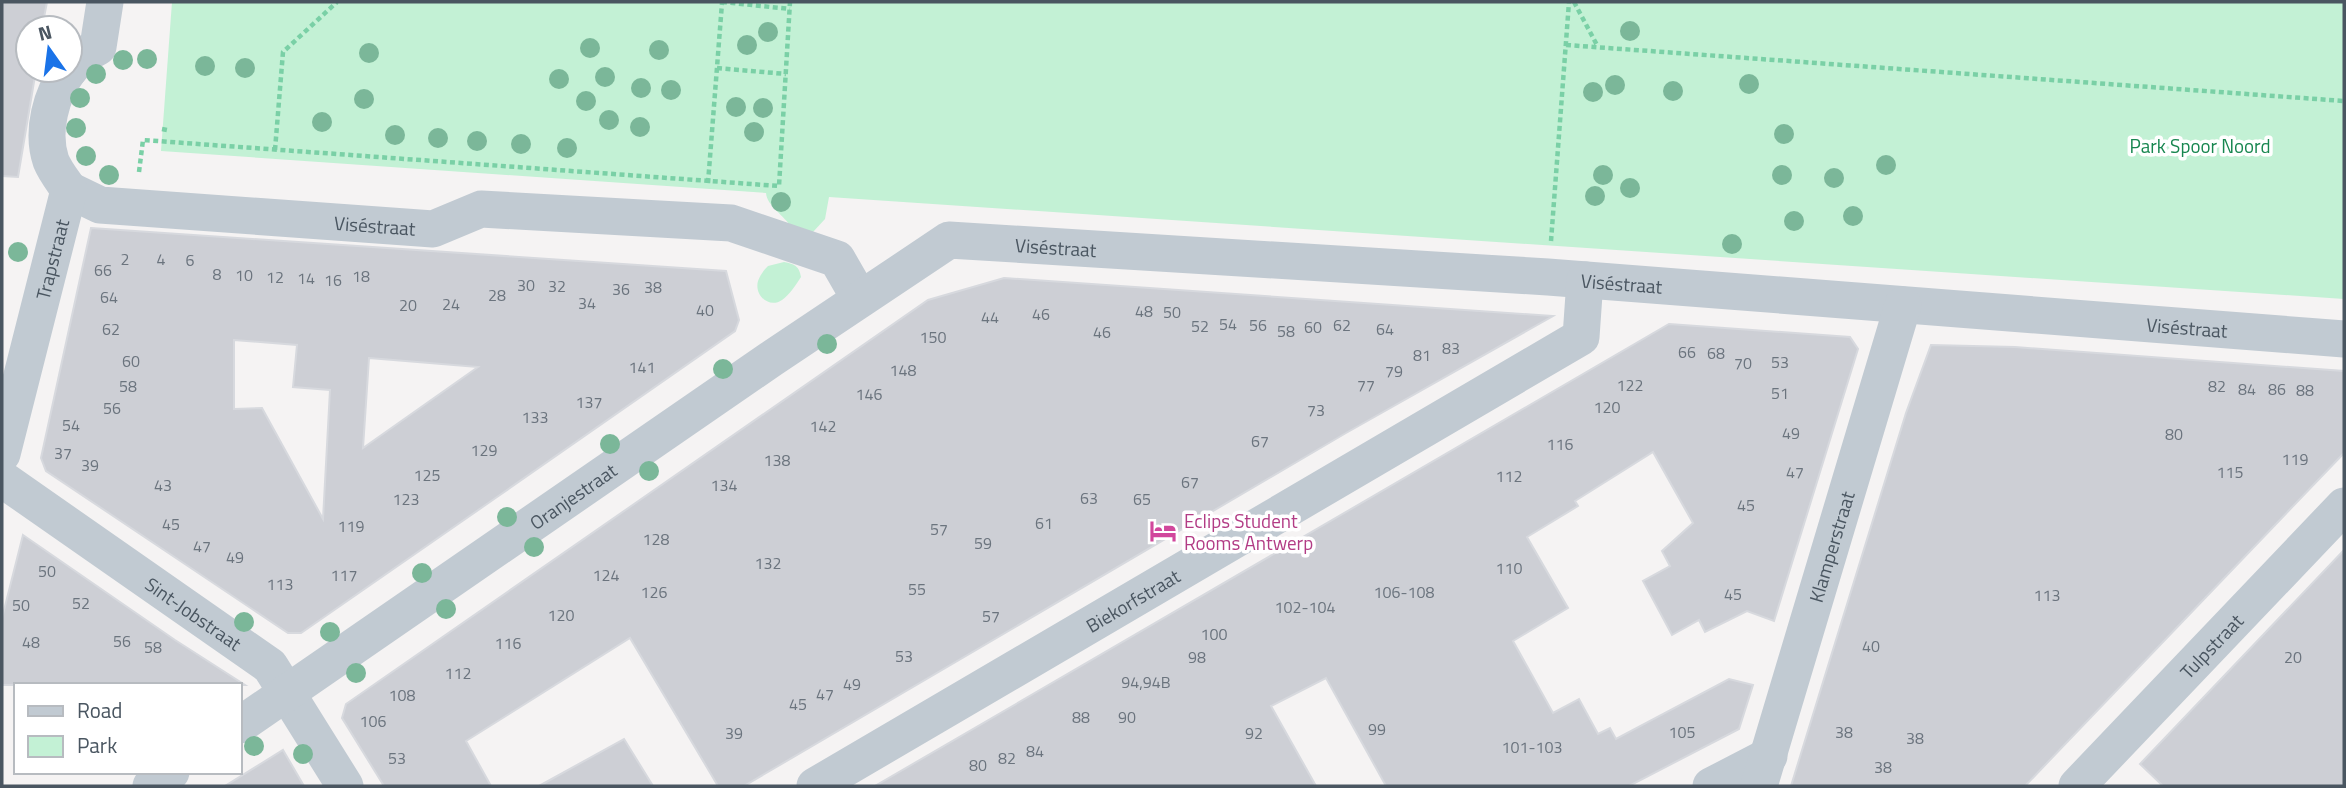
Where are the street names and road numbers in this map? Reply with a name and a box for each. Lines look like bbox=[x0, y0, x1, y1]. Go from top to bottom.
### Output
street label: Viséstraat bbox=[333, 207, 417, 242]
street label: Trapstraat bbox=[27, 215, 76, 303]
street label: Viséstraat bbox=[1014, 230, 1098, 264]
street label: Viséstraat bbox=[1580, 265, 1664, 300]
street label: Viséstraat bbox=[2145, 309, 2229, 344]
street label: Oranjestraat bbox=[523, 455, 622, 536]
street label: Klamperstraat bbox=[1800, 487, 1861, 606]
street label: Biekorfstraat bbox=[1080, 561, 1185, 639]
street label: Sint-Jobstraat bbox=[140, 569, 248, 657]
street label: Tulpstraat bbox=[2173, 606, 2249, 685]

